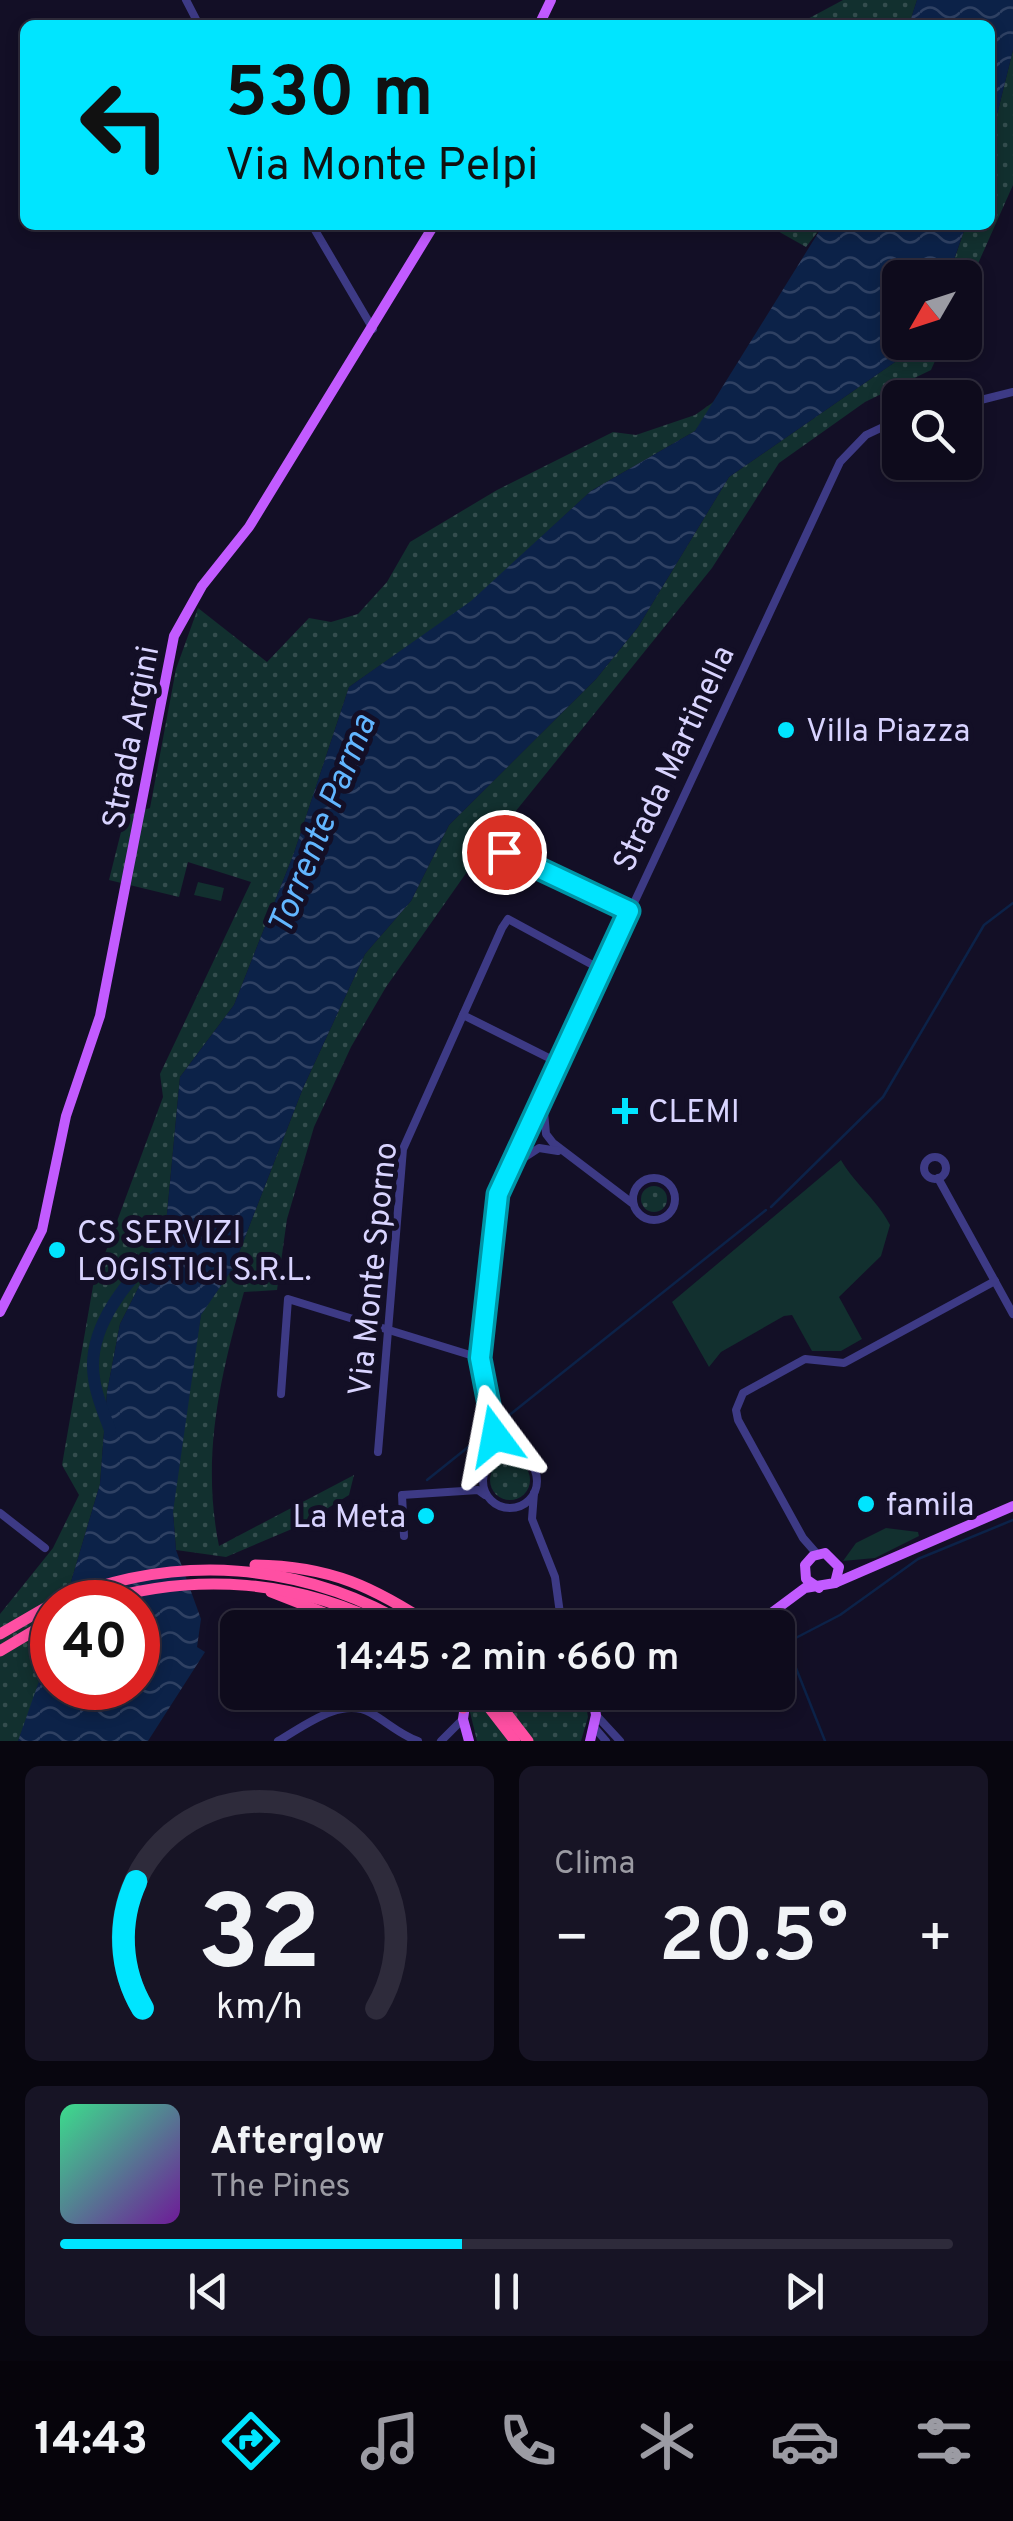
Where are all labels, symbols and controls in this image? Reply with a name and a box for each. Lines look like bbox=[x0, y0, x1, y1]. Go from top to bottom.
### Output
text: 530 m bbox=[225, 52, 434, 141]
icon: left bbox=[60, 60, 190, 190]
text: Via Monte Pelpi bbox=[225, 139, 539, 196]
north arrow bbox=[882, 260, 982, 360]
map controls bbox=[882, 260, 982, 480]
button: search bbox=[882, 380, 982, 480]
street label: Strada Martinella bbox=[606, 640, 746, 879]
street label: Strada Argini bbox=[96, 643, 170, 832]
water label: Torrente Parma bbox=[260, 709, 388, 942]
place label: Villa Piazza bbox=[806, 713, 970, 753]
marker: Villa Piazza bbox=[775, 719, 797, 741]
pin bbox=[462, 810, 547, 895]
icon: arrive bbox=[477, 825, 532, 880]
place label: CLEMI bbox=[648, 1094, 740, 1134]
marker: CLEMI bbox=[612, 1098, 638, 1124]
street label: Via Monte Sporno bbox=[342, 1140, 408, 1398]
place label: CS SERVIZI LOGISTICI S.R.L. bbox=[77, 1215, 312, 1292]
marker: CS SERVIZI LOGISTICI S.R.L. bbox=[46, 1239, 68, 1261]
position arrow bbox=[443, 1384, 547, 1488]
place label: famila bbox=[886, 1487, 974, 1527]
marker: famila bbox=[855, 1493, 877, 1515]
place label: La Meta bbox=[292, 1499, 406, 1539]
marker: La Meta bbox=[415, 1505, 437, 1527]
speed limit sign: 40 bbox=[30, 1580, 160, 1710]
text: 14:45 · 2 min · 660 m bbox=[336, 1635, 679, 1684]
text: Clima bbox=[554, 1845, 635, 1885]
text: 32 bbox=[198, 1874, 321, 2006]
text: 20.5° bbox=[659, 1893, 848, 1988]
text: − bbox=[554, 1906, 589, 1976]
text: + bbox=[918, 1906, 953, 1976]
text: km/h bbox=[216, 1986, 303, 2032]
text: Afterglow bbox=[210, 2119, 385, 2168]
text: The Pines bbox=[210, 2168, 351, 2208]
icon: previous bbox=[181, 2264, 236, 2319]
icon: pause bbox=[479, 2264, 534, 2319]
icon: next bbox=[777, 2264, 832, 2319]
icon: directions bbox=[216, 2406, 286, 2476]
icon: music bbox=[355, 2406, 425, 2476]
icon: phone bbox=[493, 2406, 563, 2476]
icon: climate bbox=[632, 2406, 702, 2476]
icon: car bbox=[770, 2406, 840, 2476]
icon: filters bbox=[909, 2406, 979, 2476]
text: 14:43 bbox=[34, 2413, 148, 2470]

